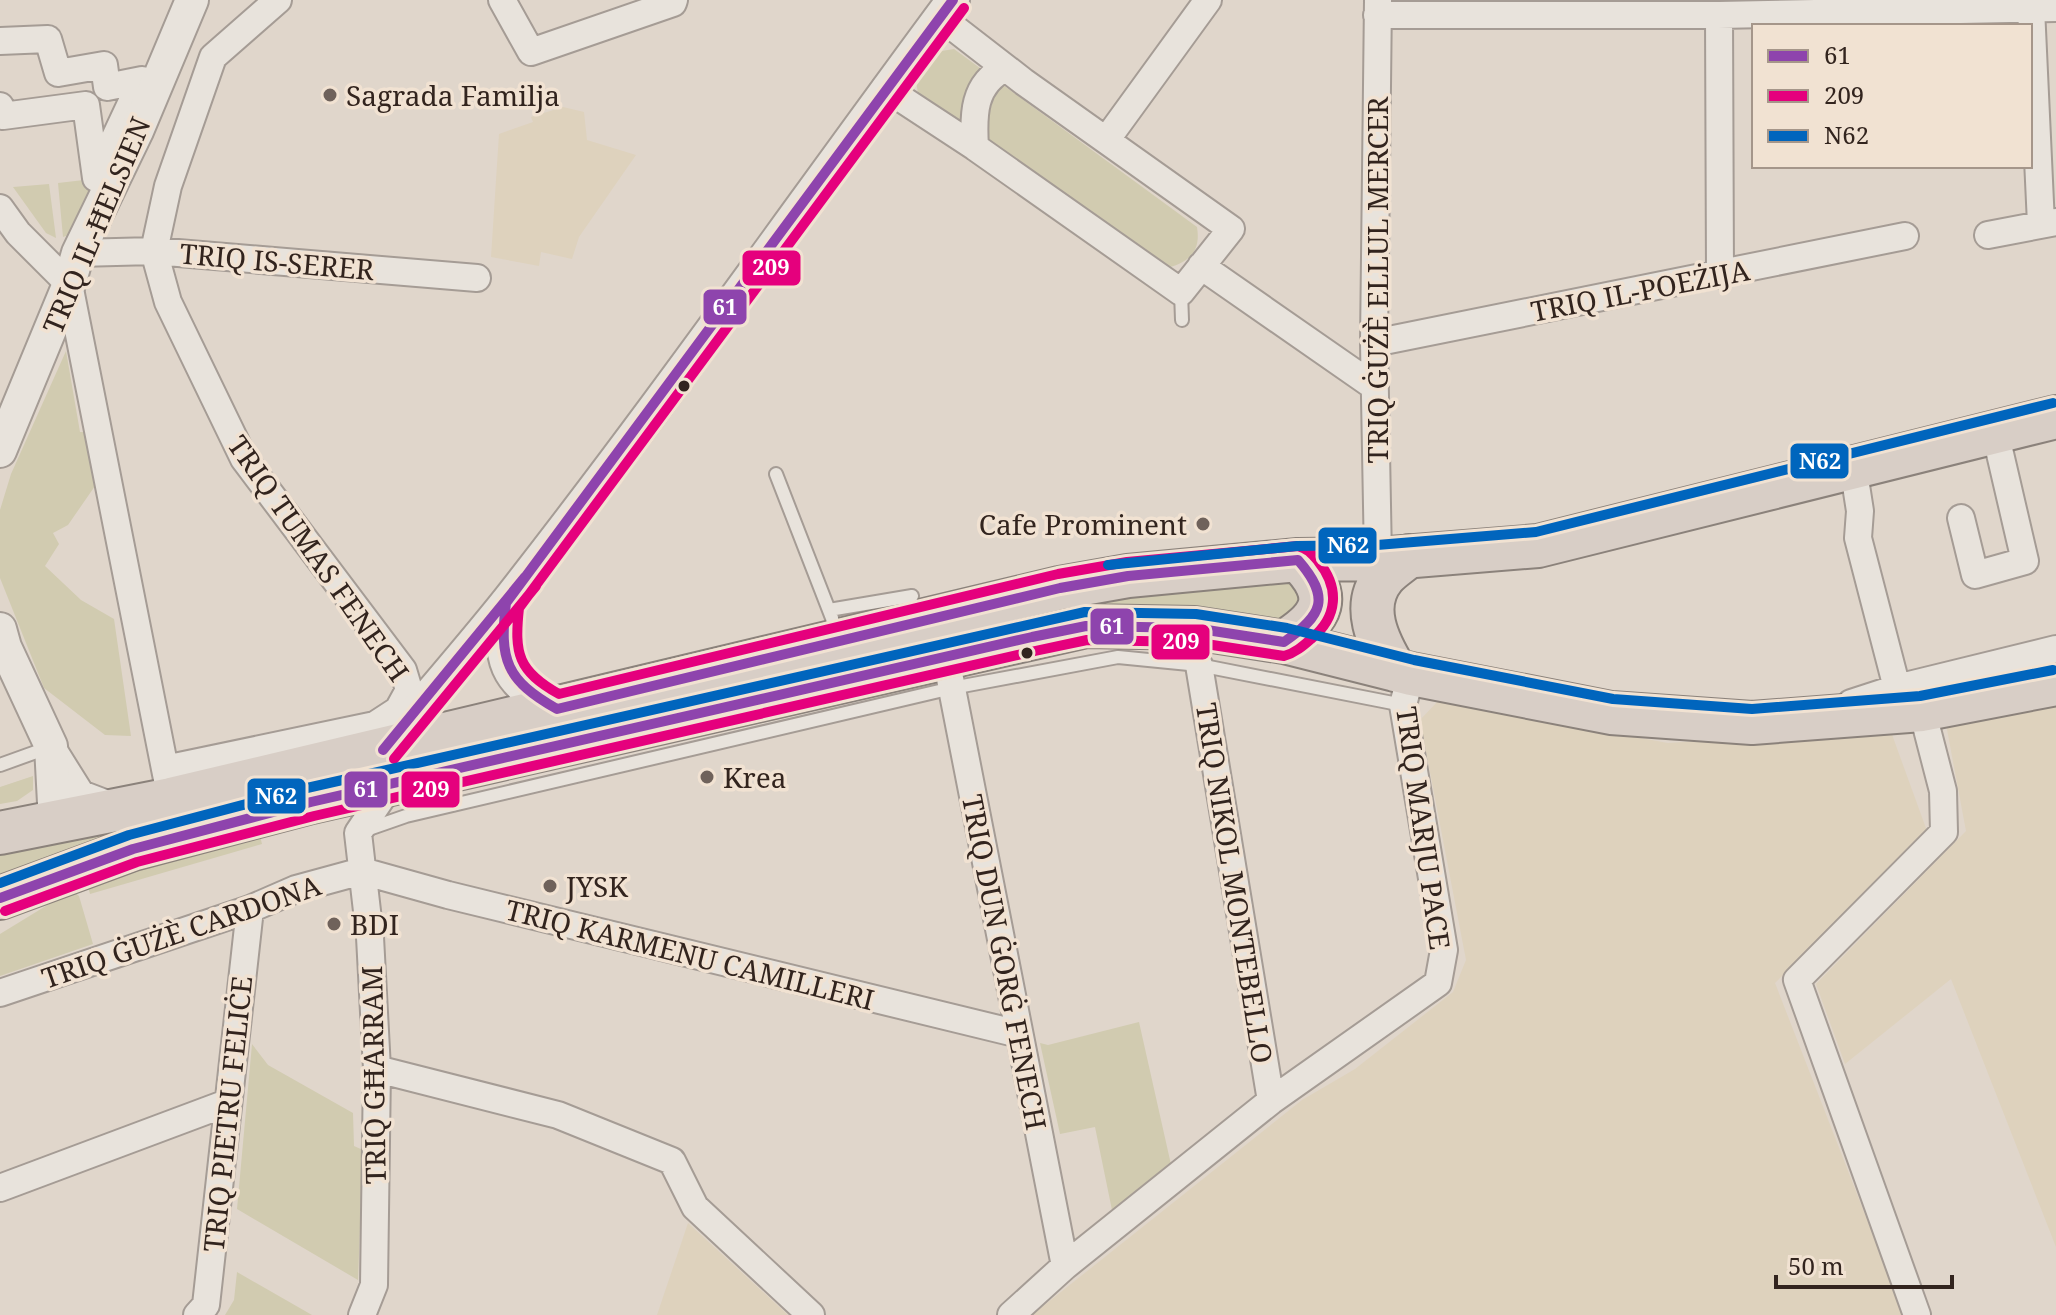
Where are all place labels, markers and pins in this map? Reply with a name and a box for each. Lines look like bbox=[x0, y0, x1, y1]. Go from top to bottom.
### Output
place label: Sagrada Familja bbox=[346, 76, 560, 114]
marker: Sagrada Familja bbox=[321, 86, 339, 104]
unlabelled marker bbox=[676, 378, 692, 394]
place label: Cafe Prominent bbox=[979, 505, 1187, 543]
marker: Cafe Prominent bbox=[1194, 515, 1212, 533]
unlabelled marker bbox=[1019, 645, 1035, 661]
place label: Krea bbox=[723, 758, 787, 796]
marker: Krea bbox=[698, 768, 716, 786]
place label: JYSK bbox=[565, 867, 628, 905]
marker: JYSK bbox=[541, 877, 559, 895]
place label: BDI bbox=[350, 905, 399, 943]
marker: BDI bbox=[325, 915, 343, 933]

